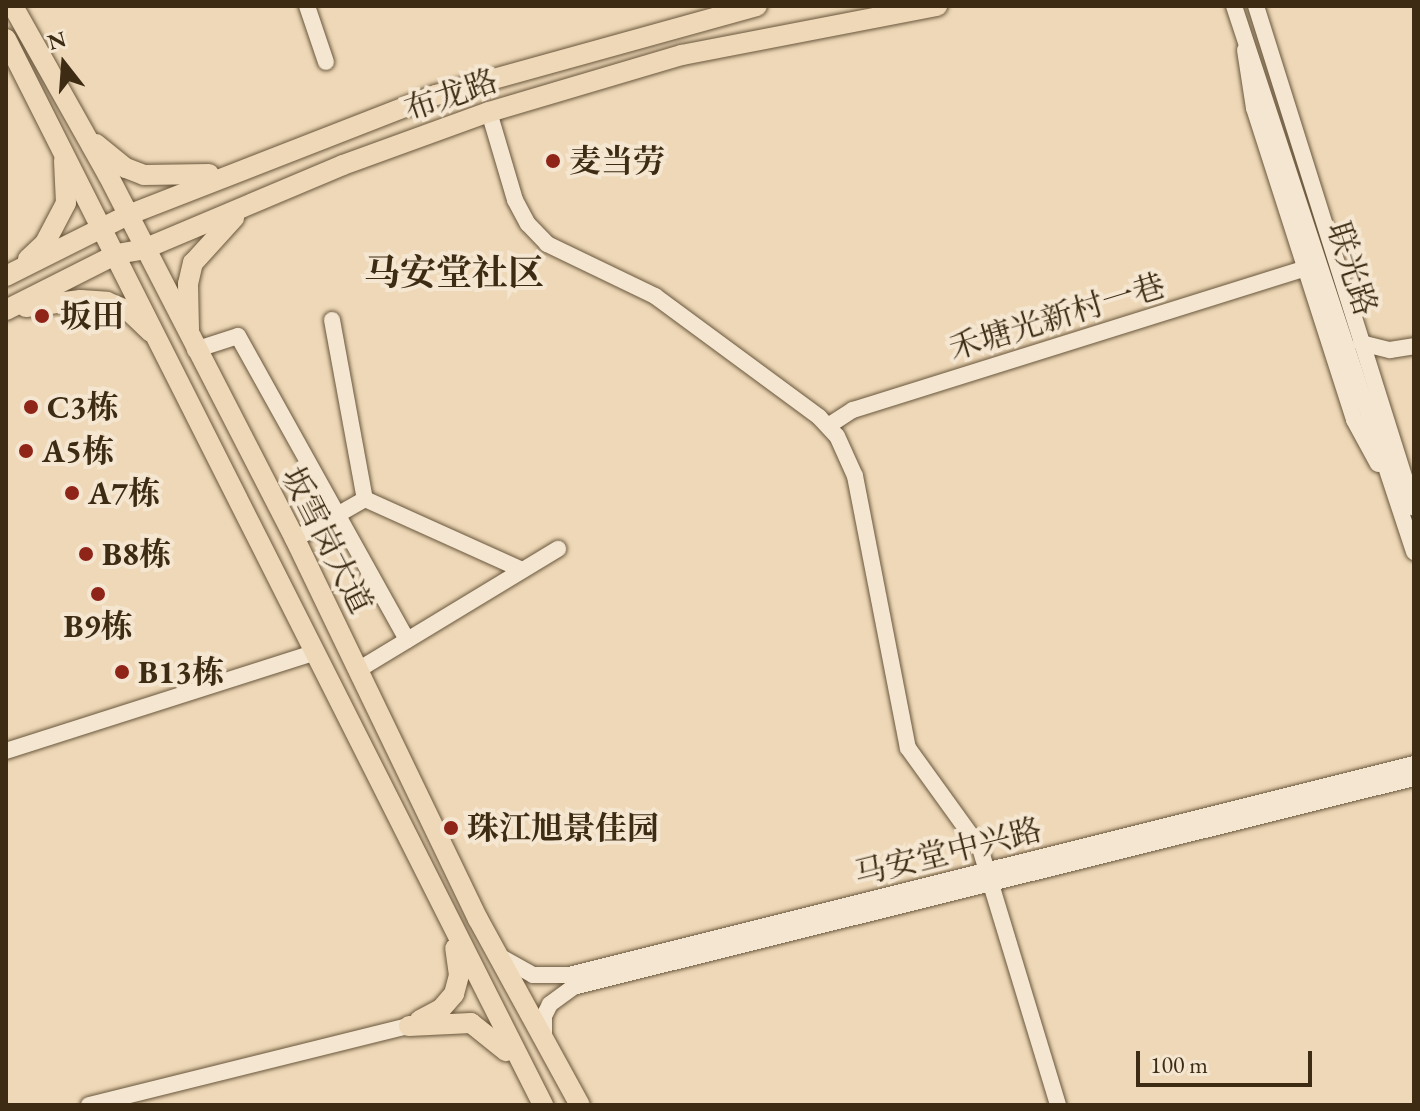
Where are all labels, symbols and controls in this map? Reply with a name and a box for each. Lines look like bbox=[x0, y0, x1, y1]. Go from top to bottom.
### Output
north arrow bbox=[24, 24, 104, 104]
text: N bbox=[44, 24, 70, 57]
street label: 布龙路 bbox=[399, 61, 503, 129]
place label: 麦当劳 bbox=[569, 142, 665, 180]
marker: 麦当劳 bbox=[544, 152, 562, 170]
street label: 联光路 bbox=[1319, 217, 1385, 321]
district label: 马安堂社区 bbox=[364, 251, 544, 295]
street label: 禾塘光新村一巷 bbox=[944, 266, 1170, 368]
place label: 坂田 bbox=[60, 297, 124, 335]
marker: 坂田 bbox=[31, 305, 53, 327]
place label: C3栋 bbox=[47, 388, 119, 426]
marker: C3栋 bbox=[22, 398, 40, 416]
place label: A5栋 bbox=[42, 432, 114, 470]
marker: A5栋 bbox=[17, 442, 35, 460]
street label: 坂雪岗大道 bbox=[274, 460, 380, 620]
place label: A7栋 bbox=[88, 474, 160, 512]
marker: A7栋 bbox=[63, 484, 81, 502]
place label: B8栋 bbox=[102, 535, 171, 573]
marker: B8栋 bbox=[77, 545, 95, 563]
marker: B9栋 bbox=[89, 585, 107, 603]
place label: B9栋 bbox=[64, 607, 132, 645]
place label: B13栋 bbox=[138, 653, 224, 691]
marker: B13栋 bbox=[113, 663, 131, 681]
place label: 珠江旭景佳园 bbox=[467, 809, 659, 847]
street label: 马安堂中兴路 bbox=[850, 810, 1046, 894]
marker: 珠江旭景佳园 bbox=[442, 819, 460, 837]
scale bar bbox=[1140, 1035, 1316, 1085]
text: 100 m bbox=[1150, 1049, 1208, 1080]

